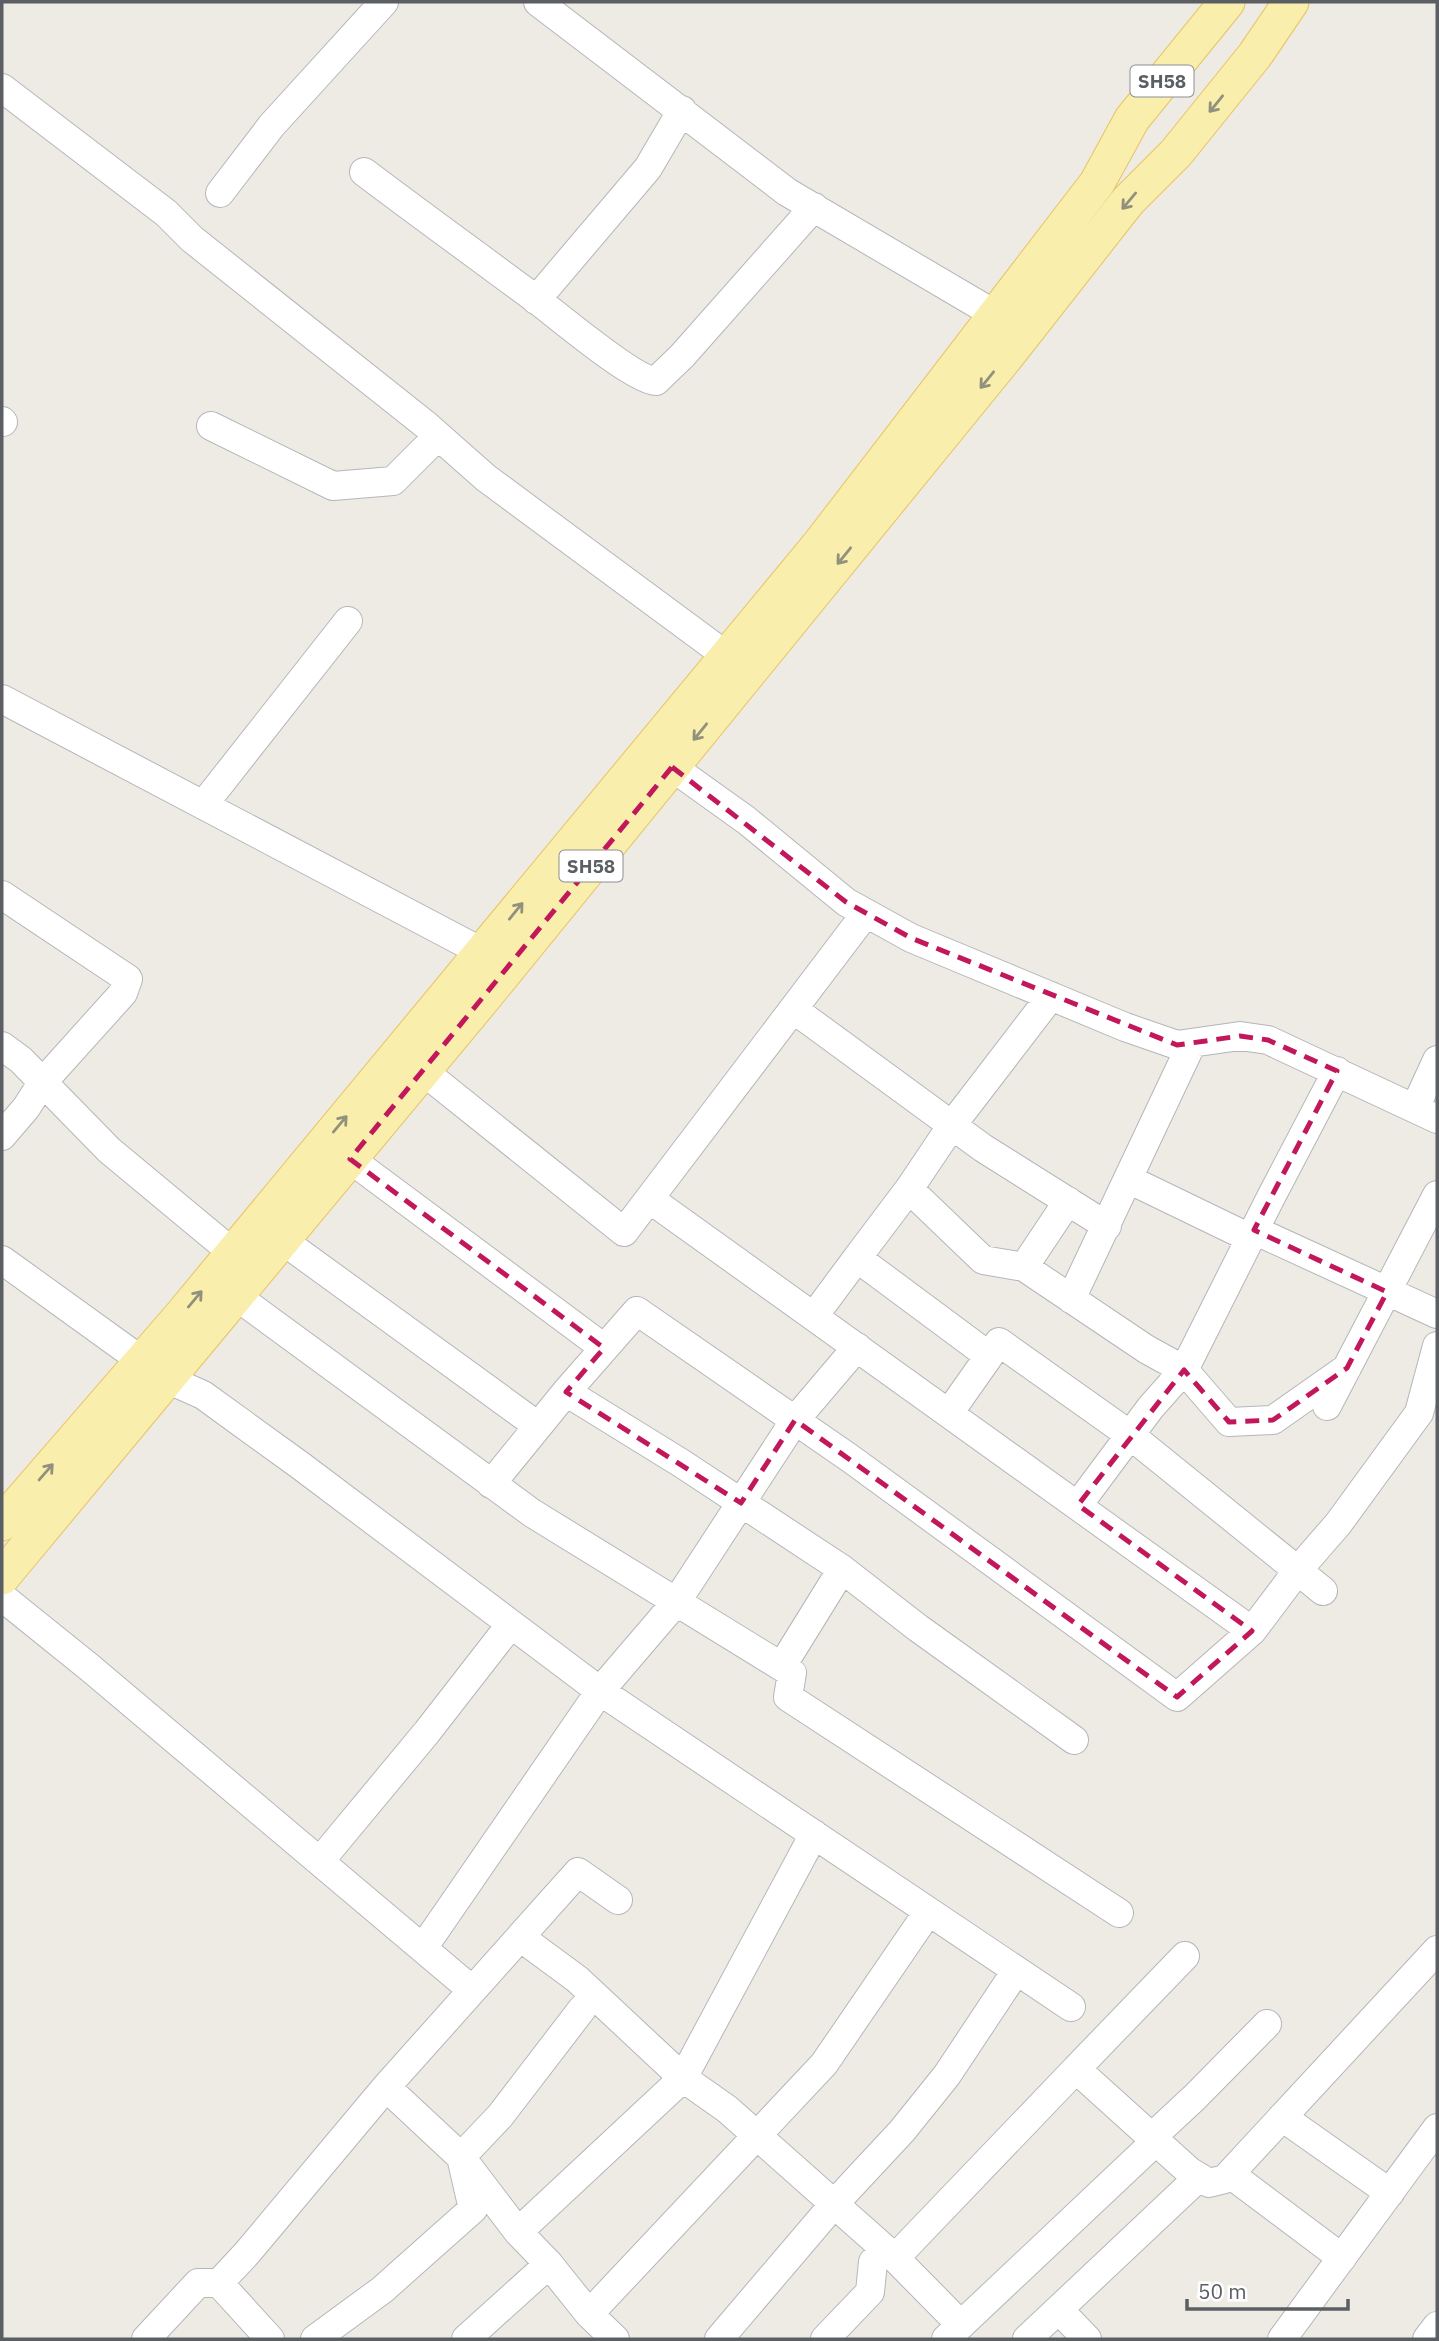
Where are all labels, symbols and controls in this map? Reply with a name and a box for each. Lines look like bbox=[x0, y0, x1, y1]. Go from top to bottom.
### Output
road number: SH58 bbox=[1130, 66, 1194, 96]
one-way arrow bbox=[1208, 94, 1223, 113]
one-way arrow bbox=[1121, 192, 1137, 210]
one-way arrow bbox=[980, 370, 995, 388]
one-way arrow bbox=[836, 546, 851, 564]
one-way arrow bbox=[692, 723, 708, 741]
road number: SH58 bbox=[560, 850, 622, 881]
one-way arrow bbox=[508, 902, 523, 920]
one-way arrow bbox=[332, 1116, 348, 1134]
one-way arrow bbox=[187, 1291, 203, 1309]
one-way arrow bbox=[38, 1463, 54, 1481]
scale bar bbox=[1187, 2268, 1348, 2312]
text: 50 m bbox=[1198, 2277, 1247, 2305]

